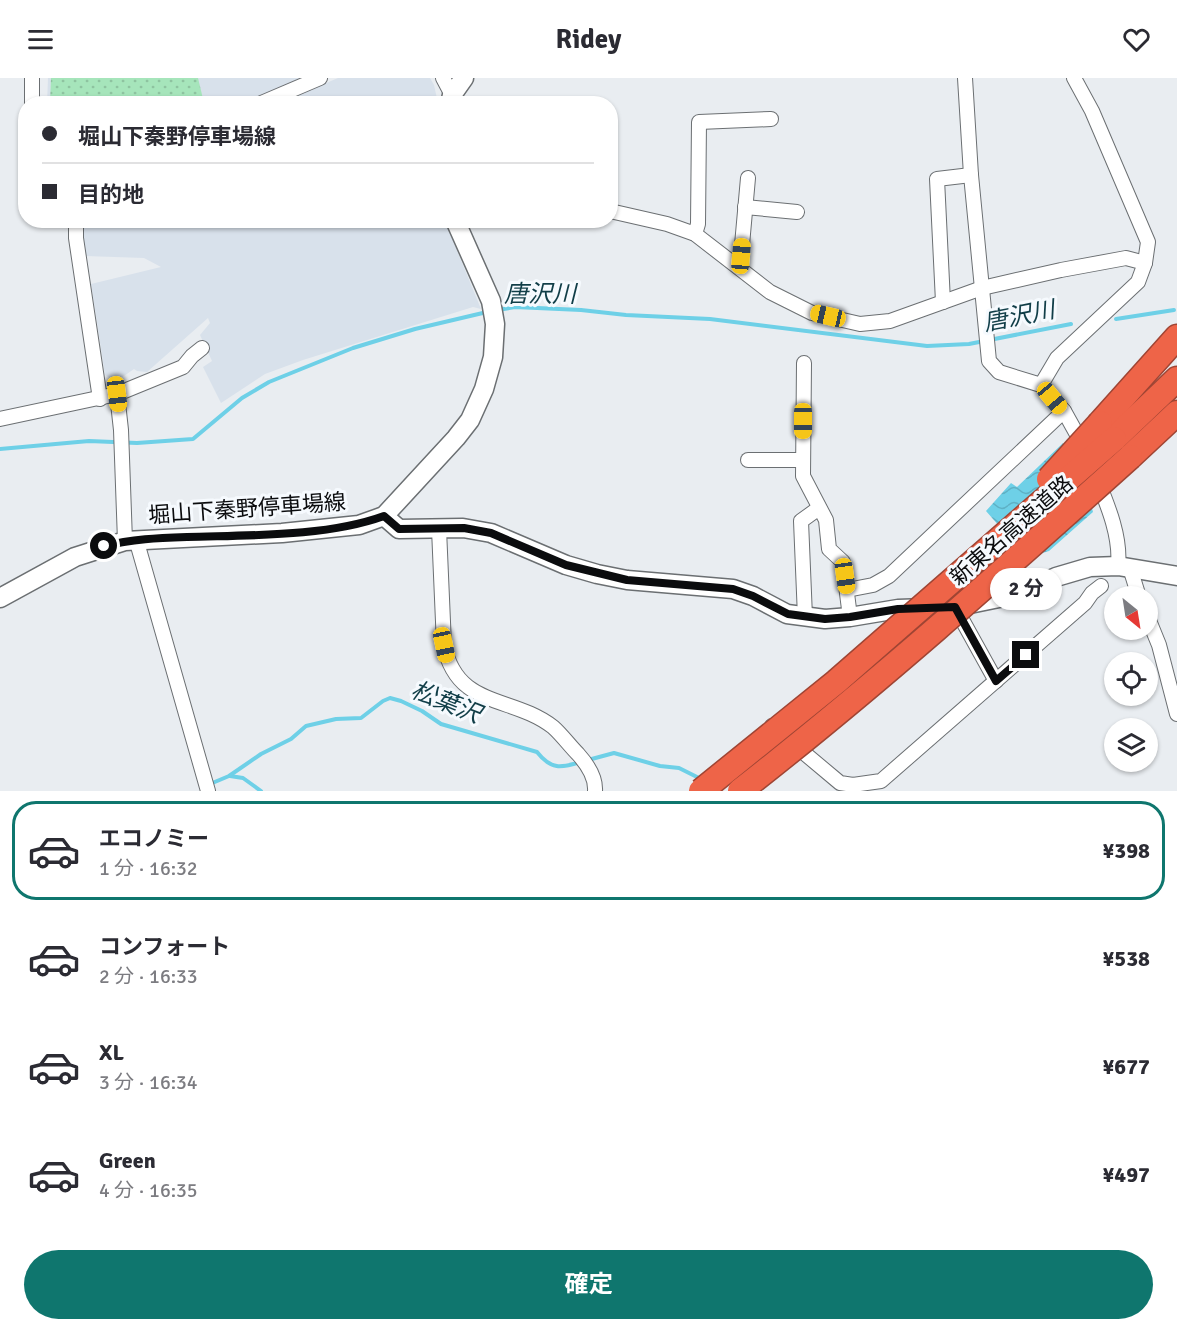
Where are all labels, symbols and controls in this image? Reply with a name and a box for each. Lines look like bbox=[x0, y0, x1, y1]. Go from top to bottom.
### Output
icon: menu bbox=[24, 23, 57, 56]
text: Ridey bbox=[556, 23, 621, 56]
icon: heart bbox=[1120, 23, 1153, 56]
text: 堀山下秦野停車場線 bbox=[78, 123, 276, 150]
text: 目的地 bbox=[78, 181, 144, 208]
car bbox=[730, 237, 752, 275]
water label: 唐沢川 bbox=[504, 279, 579, 309]
water label: 唐沢川 bbox=[981, 294, 1060, 338]
car bbox=[808, 303, 848, 329]
car bbox=[106, 375, 128, 413]
car bbox=[1034, 378, 1070, 418]
car bbox=[794, 403, 812, 439]
street label: 新東名高速道路 bbox=[944, 470, 1078, 591]
street label: 堀山下秦野停車場線 bbox=[147, 488, 347, 529]
route start bbox=[90, 532, 117, 559]
car bbox=[834, 557, 856, 595]
callout: 2 分 bbox=[990, 568, 1062, 610]
text: 2 分 bbox=[1008, 576, 1044, 601]
north arrow bbox=[1104, 586, 1158, 640]
map controls bbox=[1104, 586, 1158, 772]
car bbox=[431, 626, 457, 664]
route end bbox=[1012, 641, 1039, 668]
button: locate bbox=[1104, 652, 1158, 706]
water label: 松葉沢 bbox=[407, 675, 488, 731]
button: layers bbox=[1104, 718, 1158, 772]
icon: car bbox=[27, 824, 81, 878]
text: エコノミー bbox=[99, 825, 209, 852]
text: ¥398 bbox=[1102, 837, 1150, 864]
text: 1 分 · 16:32 bbox=[99, 856, 198, 881]
icon: car bbox=[27, 932, 81, 986]
text: コンフォート bbox=[99, 933, 230, 960]
text: ¥538 bbox=[1102, 945, 1150, 972]
text: 2 分 · 16:33 bbox=[99, 964, 198, 989]
text: XL bbox=[99, 1039, 124, 1066]
icon: car bbox=[27, 1040, 81, 1094]
text: ¥677 bbox=[1102, 1053, 1150, 1080]
text: 3 分 · 16:34 bbox=[99, 1070, 198, 1095]
text: Green bbox=[99, 1147, 156, 1174]
icon: car bbox=[27, 1148, 81, 1202]
text: ¥497 bbox=[1102, 1161, 1150, 1188]
text: 4 分 · 16:35 bbox=[99, 1178, 198, 1203]
button: 確定 bbox=[24, 1250, 1153, 1319]

